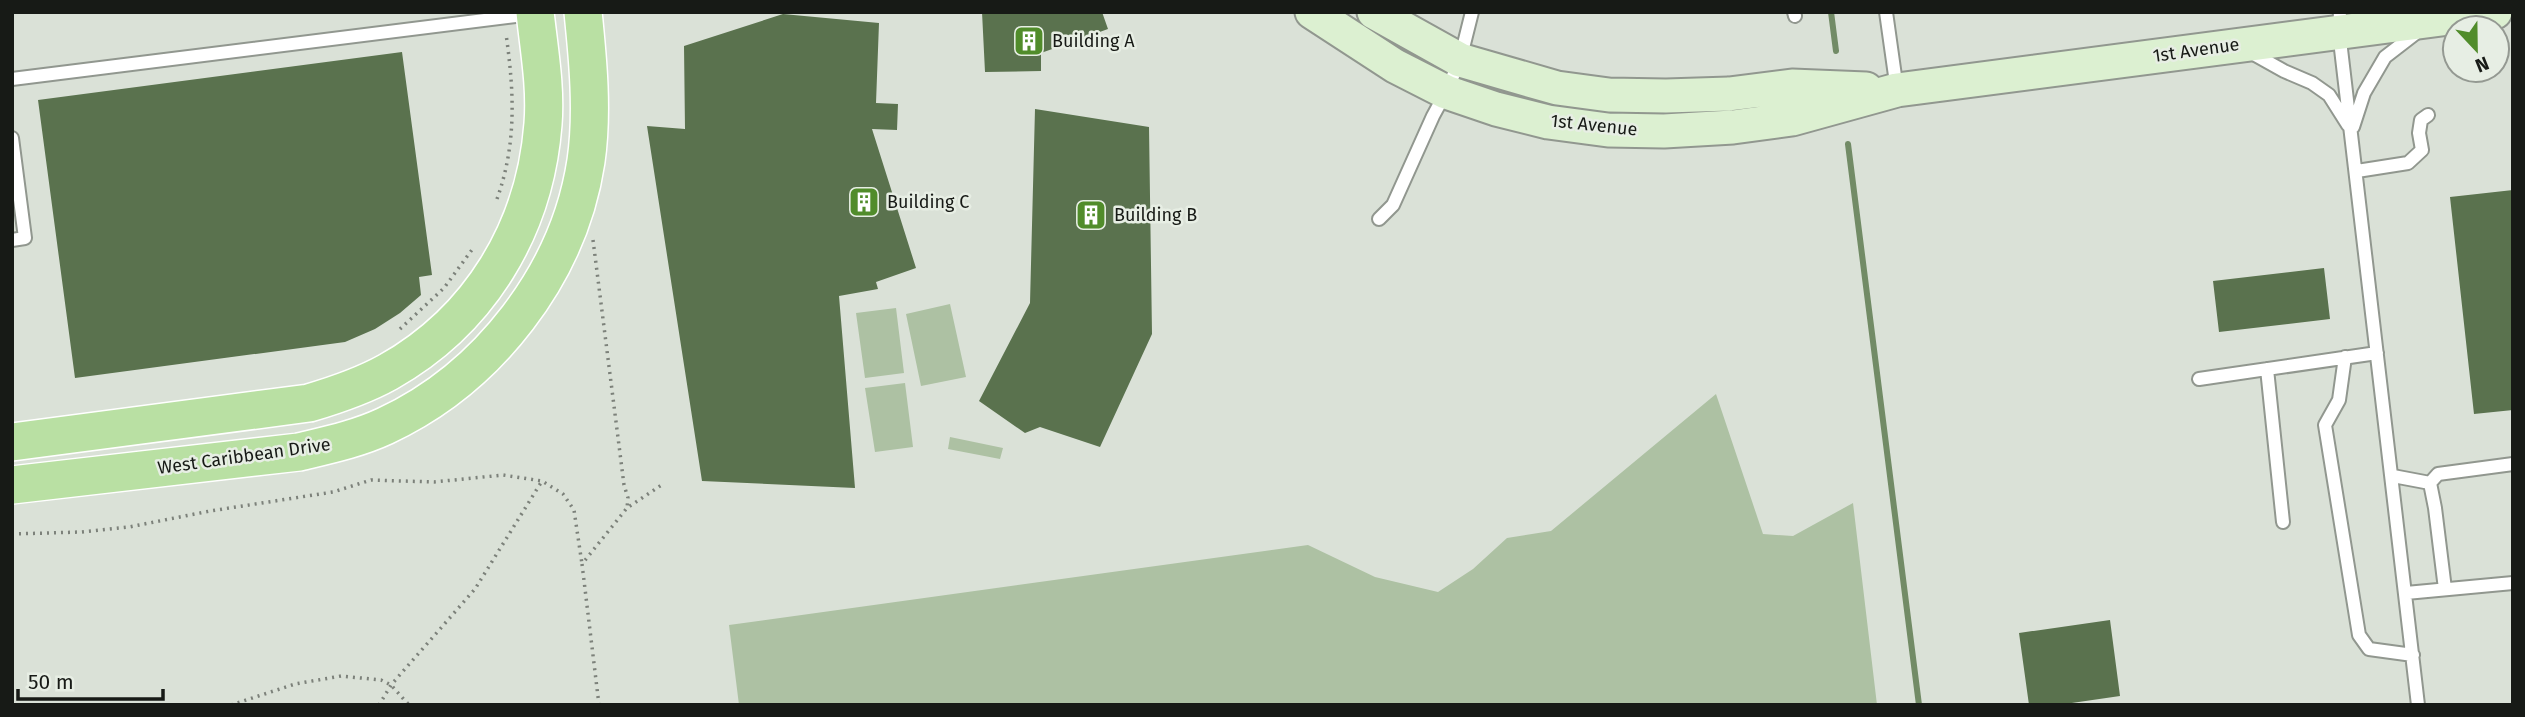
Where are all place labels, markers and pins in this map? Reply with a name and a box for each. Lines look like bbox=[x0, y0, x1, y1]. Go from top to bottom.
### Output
building icon: Building A bbox=[1012, 24, 1046, 58]
place label: Building A bbox=[1052, 30, 1135, 52]
building icon: Building C bbox=[847, 185, 881, 219]
place label: Building C bbox=[887, 191, 969, 213]
building icon: Building B bbox=[1074, 198, 1108, 232]
place label: Building B bbox=[1114, 204, 1197, 226]

